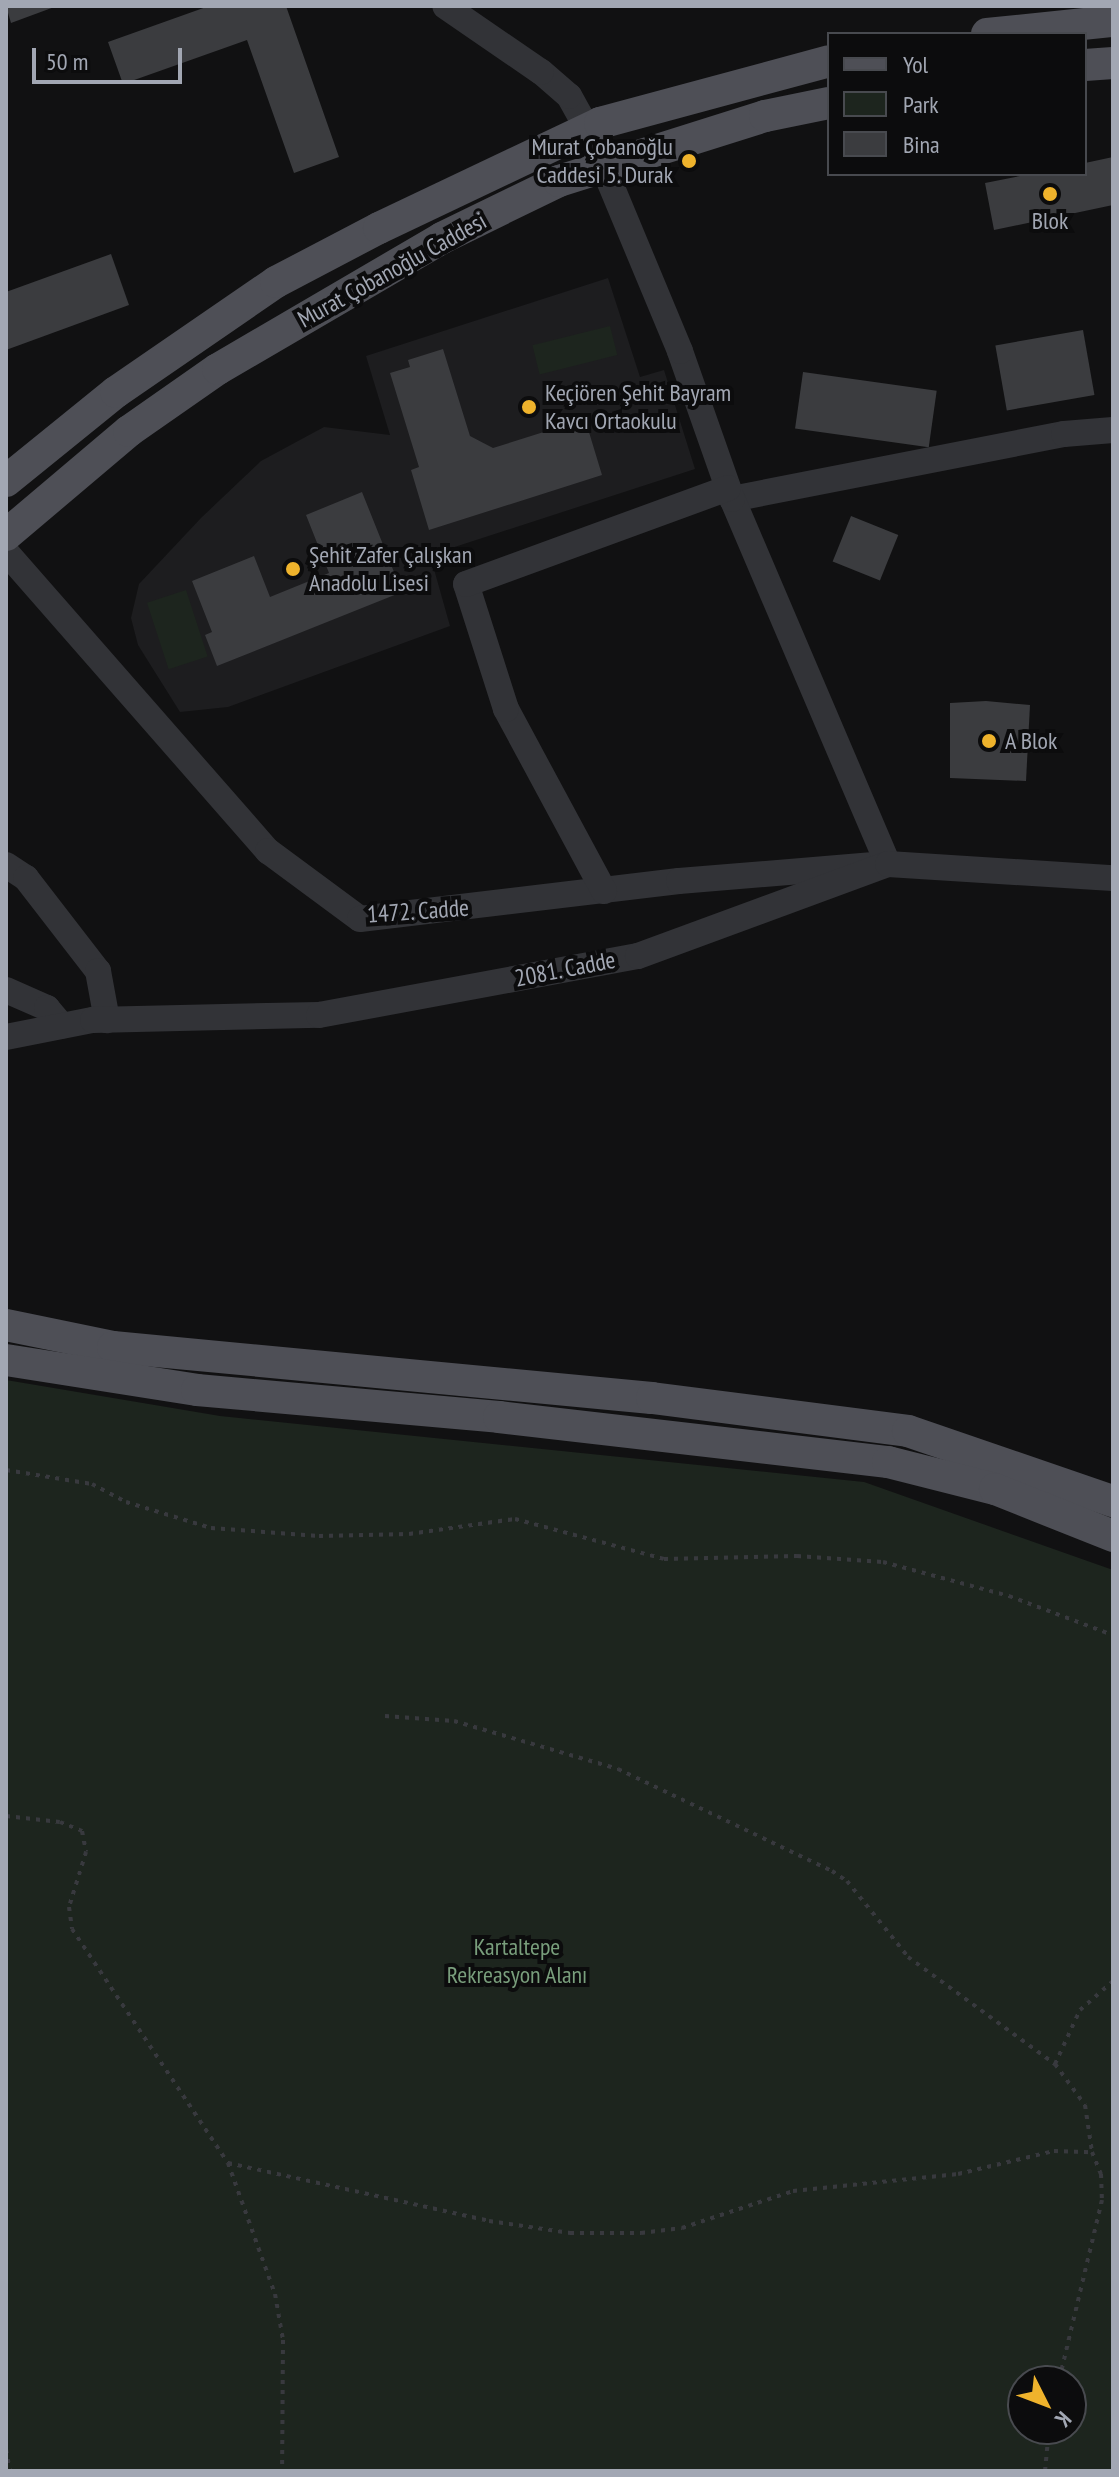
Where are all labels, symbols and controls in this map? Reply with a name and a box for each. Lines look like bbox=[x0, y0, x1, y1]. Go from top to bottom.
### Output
scale bar bbox=[36, 32, 186, 82]
legend bbox=[827, 32, 1087, 176]
text: 50 m bbox=[46, 46, 88, 77]
text: Yol bbox=[903, 49, 928, 80]
text: Park bbox=[903, 89, 939, 120]
text: Bina bbox=[903, 129, 940, 160]
place label: Murat Çobanoğlu Caddesi 5. Durak bbox=[531, 133, 673, 189]
marker: Murat Çobanoğlu Caddesi 5. Durak bbox=[680, 152, 698, 170]
marker: Blok bbox=[1041, 185, 1059, 203]
street label: Murat Çobanoğlu Caddesi bbox=[293, 206, 491, 334]
place label: Blok bbox=[1032, 207, 1068, 235]
place label: Keçiören Şehit Bayram Kavcı Ortaokulu bbox=[545, 379, 731, 435]
marker: Keçiören Şehit Bayram Kavcı Ortaokulu bbox=[520, 398, 538, 416]
place label: Şehit Zafer Çalışkan Anadolu Lisesi bbox=[309, 541, 473, 597]
marker: Şehit Zafer Çalışkan Anadolu Lisesi bbox=[284, 560, 302, 578]
place label: A Blok bbox=[1005, 727, 1058, 755]
marker: A Blok bbox=[980, 732, 998, 750]
street label: 1472. Cadde bbox=[365, 893, 471, 929]
street label: 2081. Cadde bbox=[511, 945, 619, 993]
park label: Kartaltepe Rekreasyon Alanı bbox=[446, 1933, 588, 1989]
north arrow bbox=[1007, 2365, 1087, 2445]
text: K bbox=[1049, 2406, 1078, 2433]

